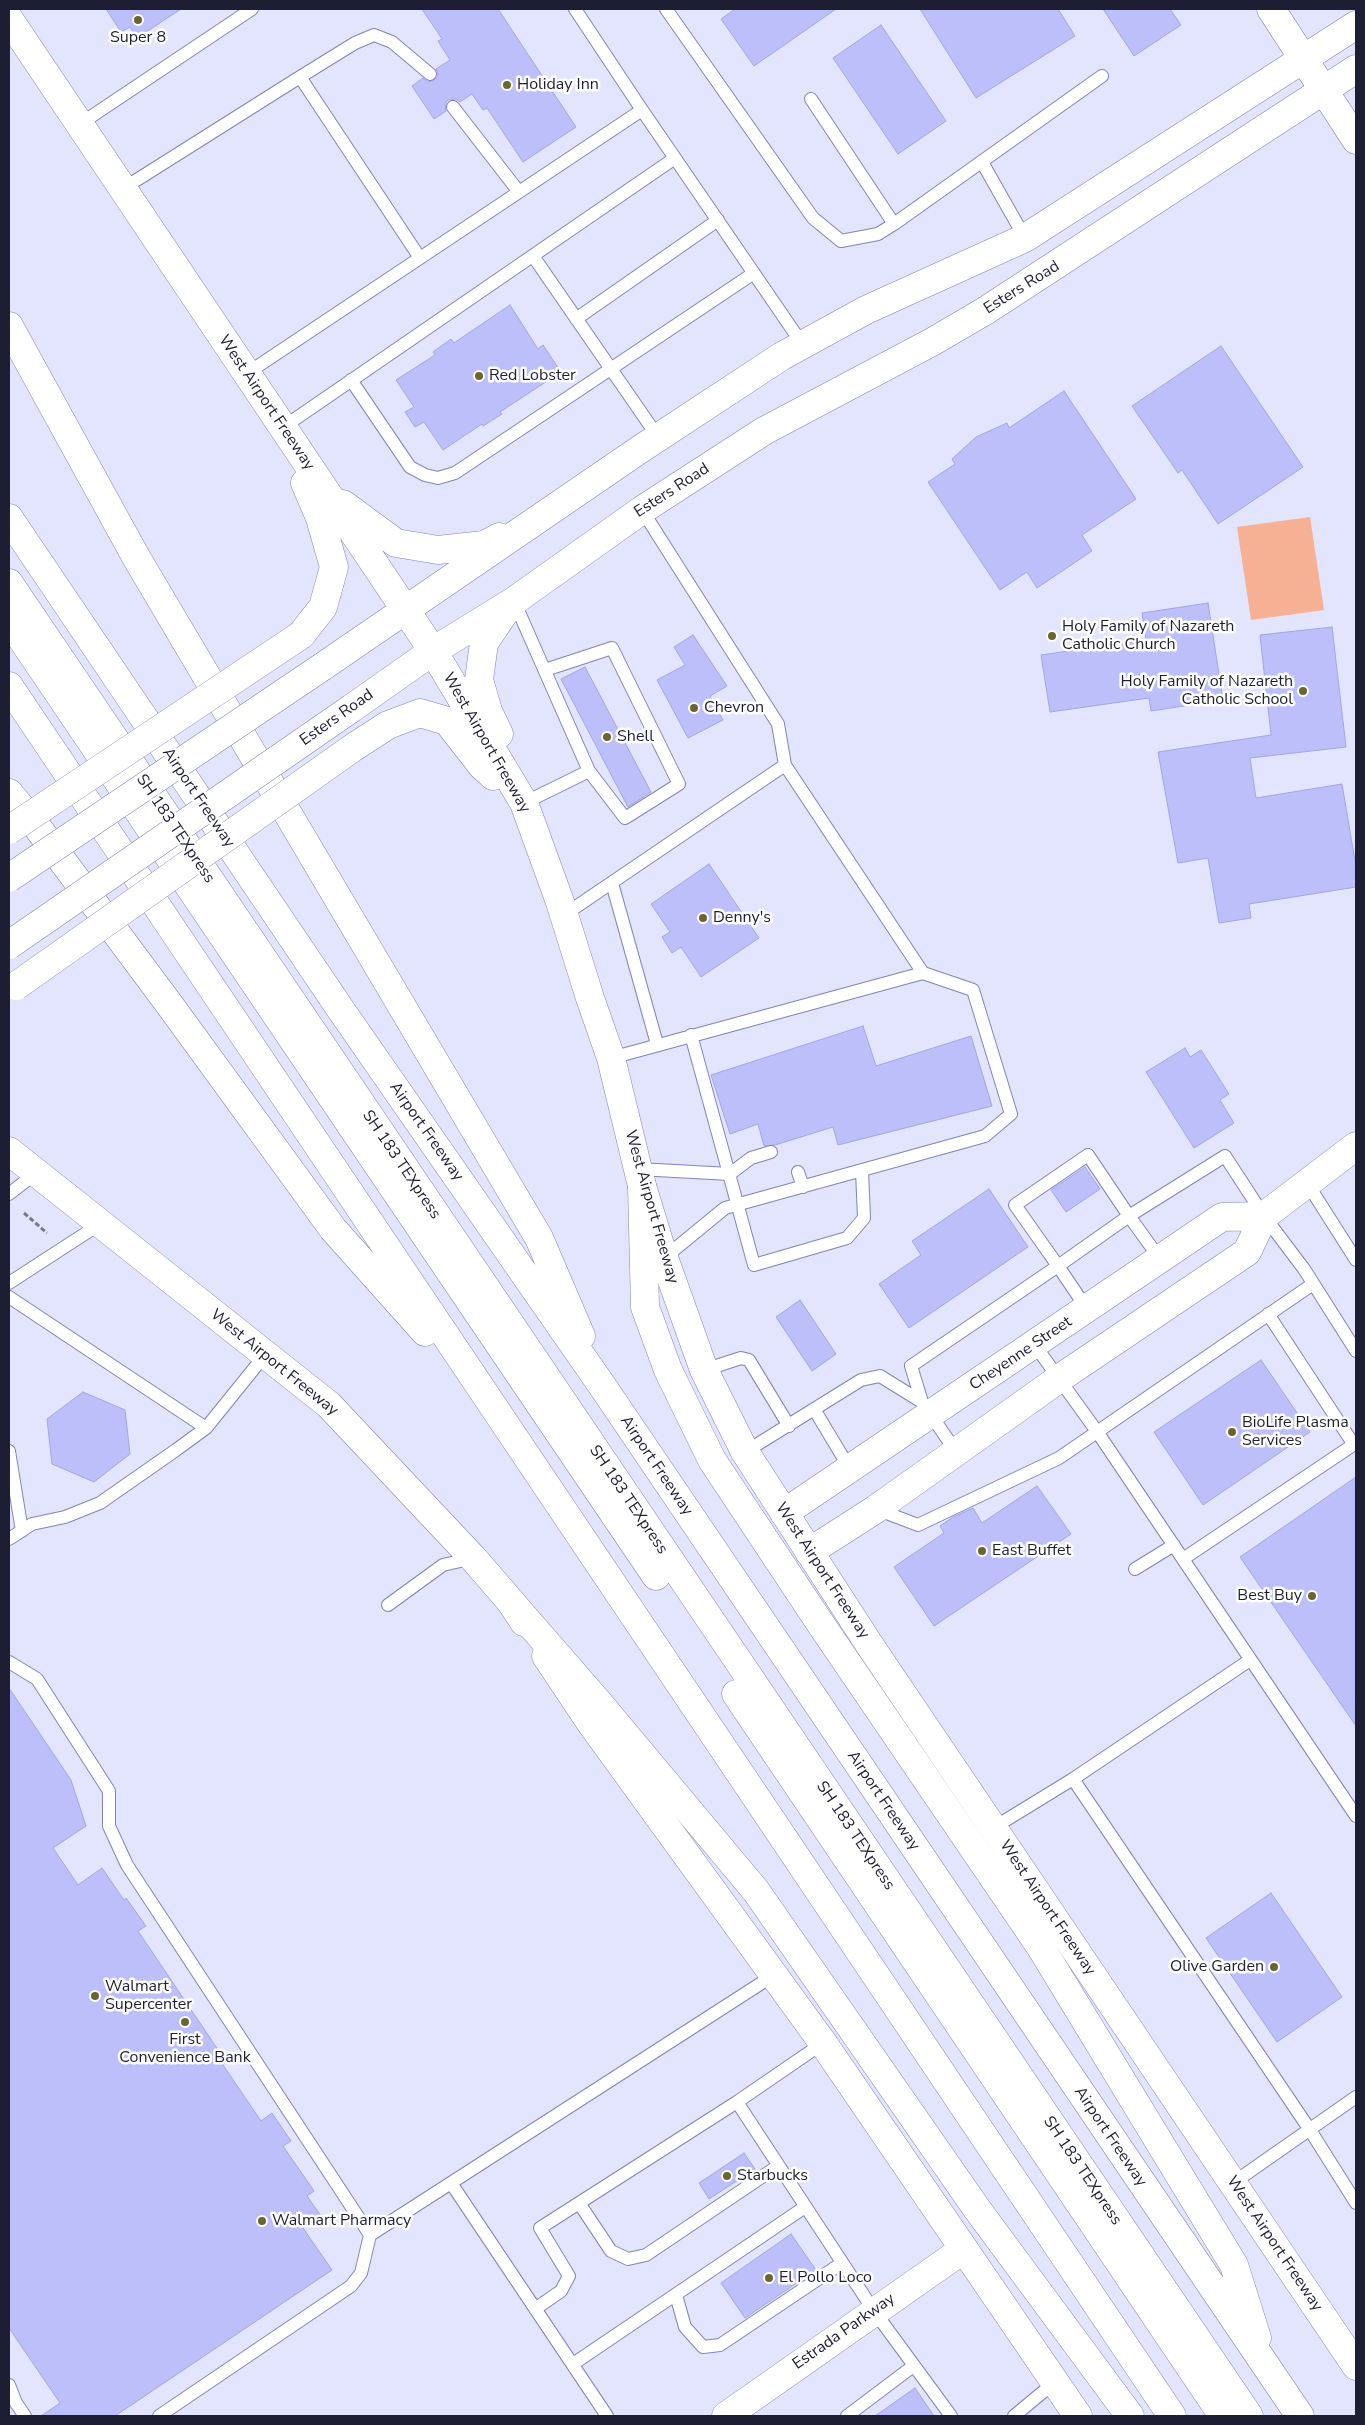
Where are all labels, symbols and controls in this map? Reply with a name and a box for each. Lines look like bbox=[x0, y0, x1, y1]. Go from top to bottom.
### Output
marker: Super 8 bbox=[132, 14, 144, 26]
place label: Super 8 bbox=[110, 28, 166, 48]
place label: Holiday Inn bbox=[517, 75, 599, 95]
marker: Holiday Inn bbox=[501, 79, 513, 91]
street label: Esters Road bbox=[981, 257, 1063, 319]
street label: West Airport Freeway bbox=[214, 332, 318, 474]
place label: Red Lobster bbox=[489, 366, 576, 386]
marker: Red Lobster bbox=[473, 370, 485, 382]
street label: Esters Road bbox=[631, 460, 713, 522]
place label: Holy Family of Nazareth Catholic Church bbox=[1062, 617, 1234, 655]
marker: Holy Family of Nazareth Catholic Church bbox=[1046, 630, 1058, 642]
street label: West Airport Freeway bbox=[438, 669, 534, 817]
place label: Holy Family of Nazareth Catholic School bbox=[1121, 672, 1293, 710]
marker: Holy Family of Nazareth Catholic School bbox=[1297, 685, 1309, 697]
street label: Esters Road bbox=[296, 686, 378, 750]
place label: Chevron bbox=[704, 698, 764, 718]
marker: Chevron bbox=[688, 702, 700, 714]
place label: Shell bbox=[617, 727, 654, 747]
marker: Shell bbox=[601, 731, 613, 743]
street label: Airport Freeway bbox=[158, 744, 238, 852]
street label: SH 183 TEXpress bbox=[131, 771, 219, 887]
place label: Denny's bbox=[713, 908, 771, 928]
marker: Denny's bbox=[697, 912, 709, 924]
street label: Airport Freeway bbox=[385, 1079, 467, 1185]
street label: SH 183 TEXpress bbox=[357, 1107, 445, 1223]
street label: West Airport Freeway bbox=[620, 1128, 682, 1286]
street label: West Airport Freeway bbox=[206, 1306, 342, 1420]
street label: Cheyenne Street bbox=[966, 1313, 1076, 1395]
street label: Airport Freeway bbox=[616, 1412, 696, 1520]
place label: BioLife Plasma Services bbox=[1242, 1413, 1349, 1451]
marker: BioLife Plasma Services bbox=[1226, 1426, 1238, 1438]
street label: SH 183 TEXpress bbox=[584, 1442, 672, 1558]
street label: West Airport Freeway bbox=[771, 1499, 873, 1643]
place label: East Buffet bbox=[992, 1541, 1071, 1561]
marker: East Buffet bbox=[976, 1545, 988, 1557]
place label: Best Buy bbox=[1237, 1586, 1302, 1606]
marker: Best Buy bbox=[1306, 1590, 1318, 1602]
street label: Airport Freeway bbox=[843, 1747, 923, 1855]
street label: SH 183 TEXpress bbox=[811, 1778, 899, 1894]
street label: West Airport Freeway bbox=[995, 1837, 1099, 1979]
place label: Olive Garden bbox=[1170, 1957, 1264, 1977]
marker: Olive Garden bbox=[1268, 1961, 1280, 1973]
place label: Walmart Supercenter bbox=[105, 1977, 192, 2015]
marker: Walmart Supercenter bbox=[89, 1990, 101, 2002]
marker: First Convenience Bank bbox=[179, 2016, 191, 2028]
place label: First Convenience Bank bbox=[119, 2030, 251, 2068]
street label: Airport Freeway bbox=[1070, 2083, 1150, 2191]
street label: SH 183 TEXpress bbox=[1038, 2113, 1126, 2229]
place label: Starbucks bbox=[737, 2166, 808, 2186]
marker: Starbucks bbox=[721, 2170, 733, 2182]
street label: West Airport Freeway bbox=[1222, 2173, 1326, 2315]
place label: Walmart Pharmacy bbox=[272, 2211, 411, 2231]
marker: Walmart Pharmacy bbox=[256, 2215, 268, 2227]
place label: El Pollo Loco bbox=[779, 2268, 872, 2288]
marker: El Pollo Loco bbox=[763, 2272, 775, 2284]
street label: Estrada Parkway bbox=[789, 2290, 899, 2374]

